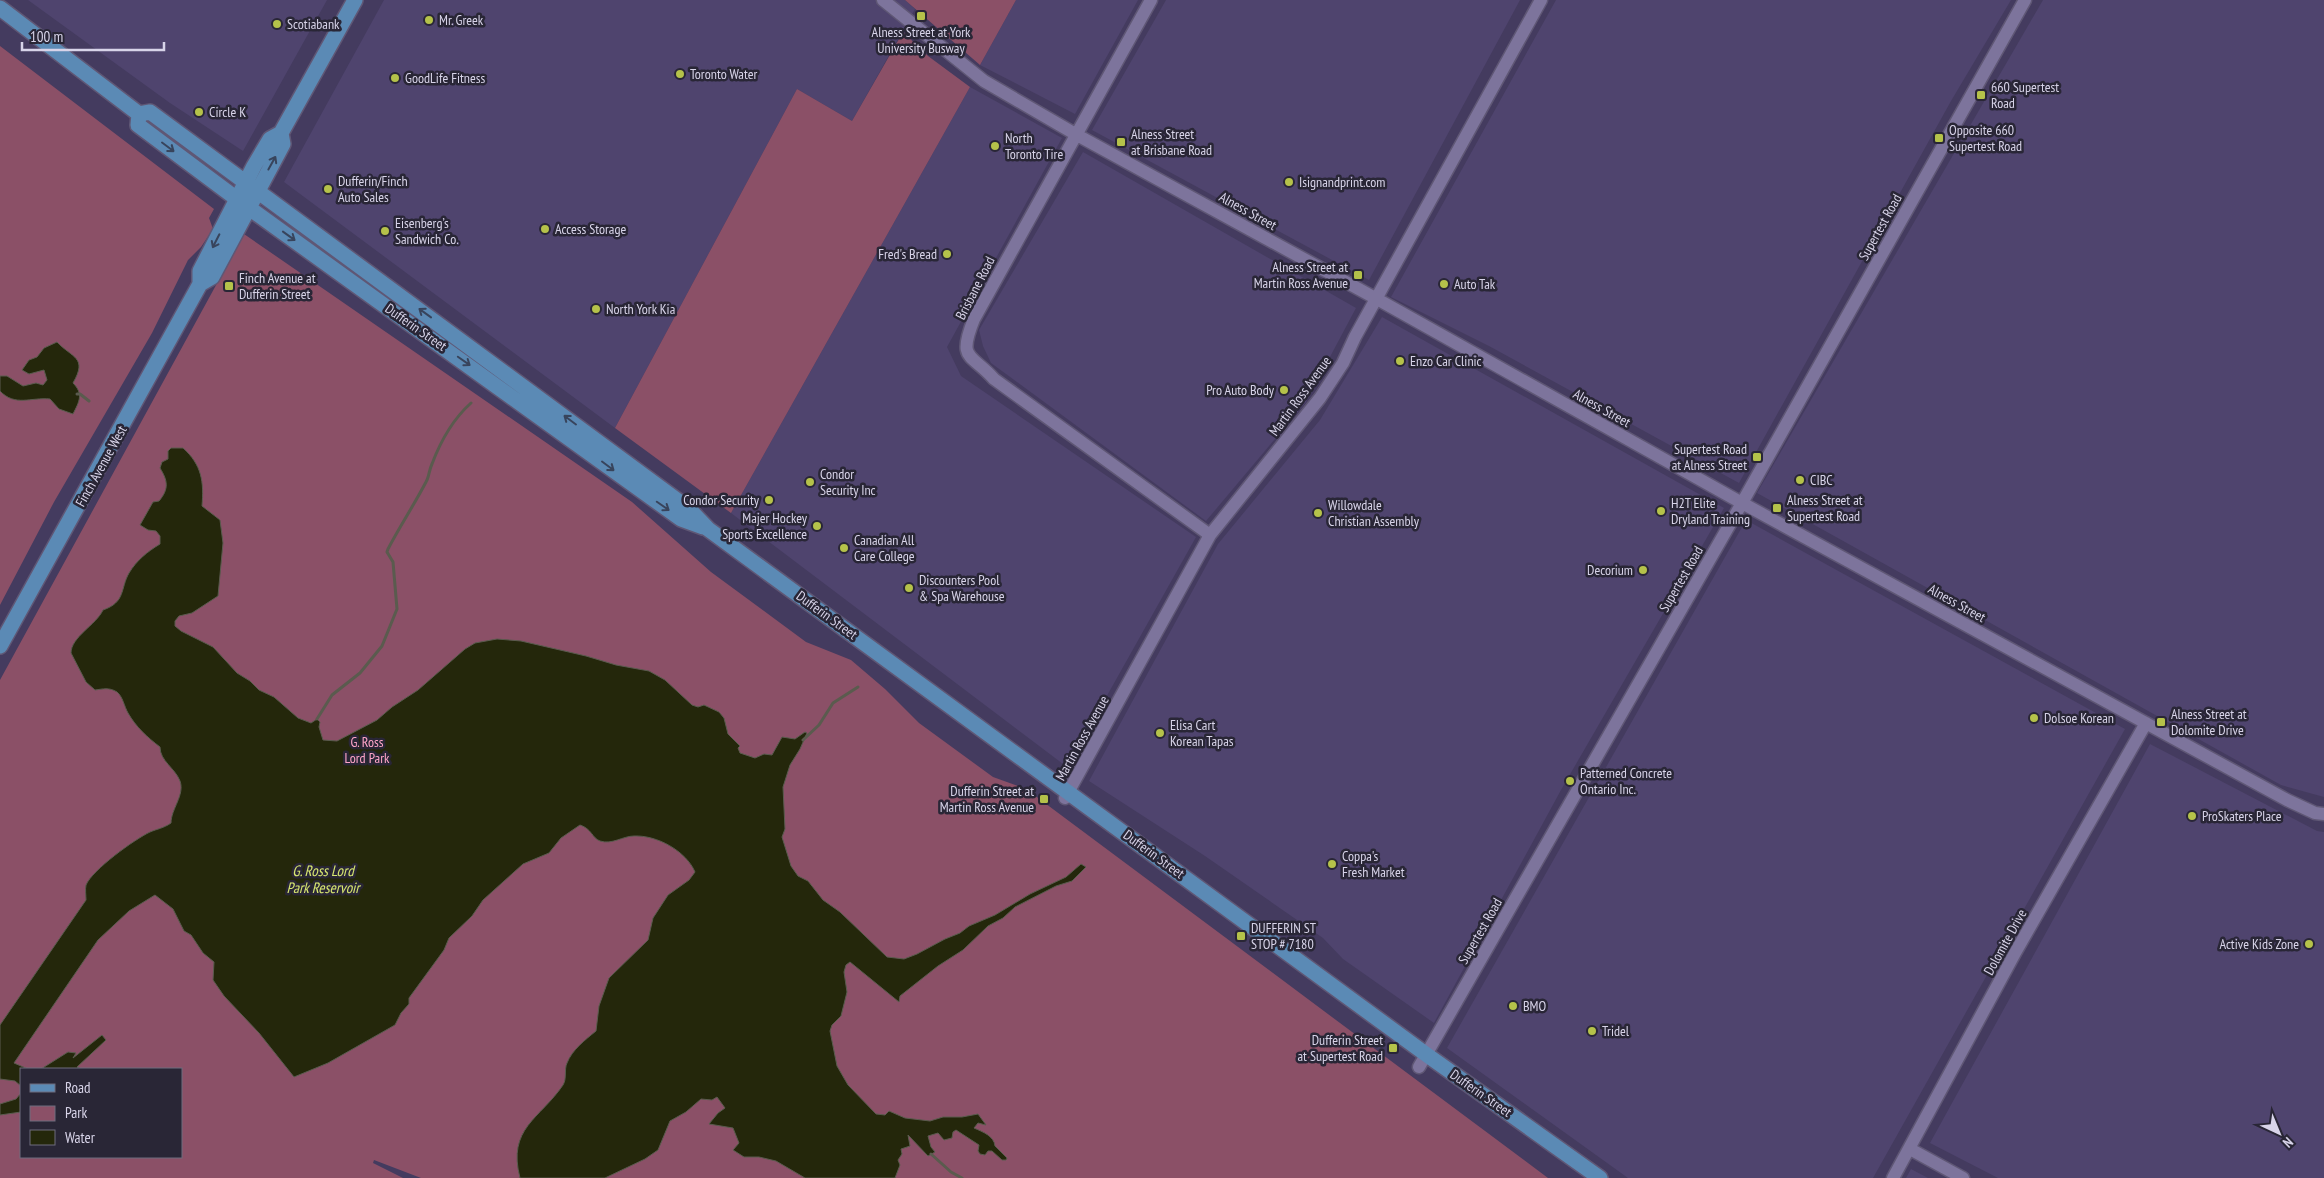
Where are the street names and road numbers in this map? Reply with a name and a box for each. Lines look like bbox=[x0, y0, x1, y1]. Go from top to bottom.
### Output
street label: Alness Street bbox=[1216, 188, 1280, 234]
street label: Supertest Road bbox=[1854, 191, 1906, 263]
street label: Brisbane Road bbox=[951, 253, 999, 323]
street label: Dufferin Street bbox=[382, 299, 450, 355]
street label: Martin Ross Avenue bbox=[1265, 352, 1335, 439]
street label: Alness Street bbox=[1570, 385, 1634, 431]
street label: Finch Avenue West bbox=[71, 422, 131, 510]
street label: Supertest Road bbox=[1655, 543, 1707, 615]
street label: Alness Street bbox=[1925, 580, 1989, 626]
street label: Dufferin Street bbox=[793, 587, 861, 643]
street label: Martin Ross Avenue bbox=[1051, 692, 1113, 784]
street label: Dufferin Street bbox=[1120, 826, 1188, 882]
street label: Supertest Road bbox=[1454, 895, 1506, 967]
street label: Dolomite Drive bbox=[1979, 906, 2031, 978]
street label: Dufferin Street bbox=[1447, 1065, 1515, 1121]

